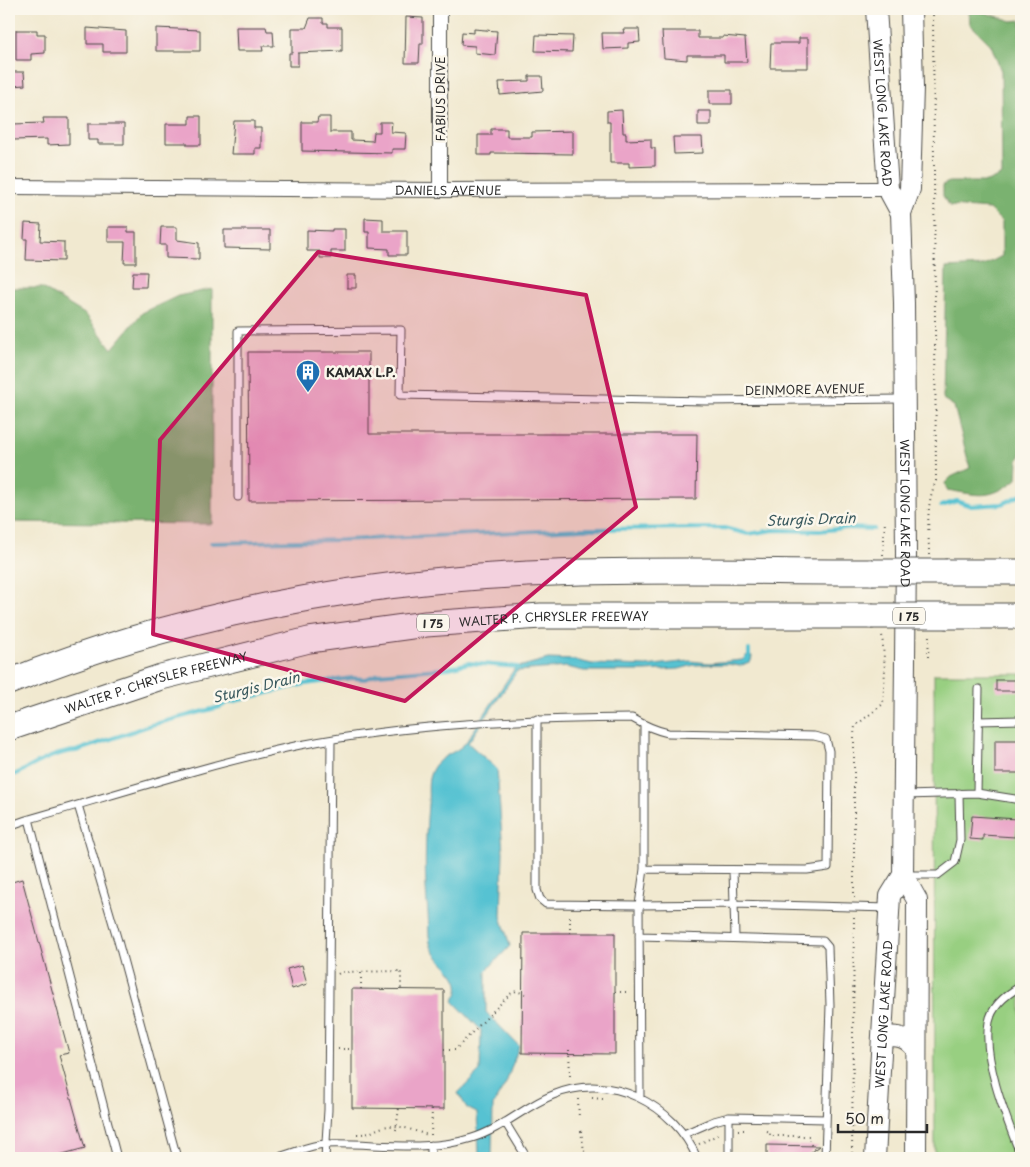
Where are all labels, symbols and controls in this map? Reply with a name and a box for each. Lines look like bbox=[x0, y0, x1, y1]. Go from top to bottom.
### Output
street label: WEST LONG LAKE ROAD bbox=[869, 38, 897, 187]
street label: FABIUS DRIVE bbox=[431, 56, 449, 142]
street label: DANIELS AVENUE bbox=[394, 181, 502, 199]
building icon: KAMAX L.P. bbox=[295, 359, 321, 393]
place label: KAMAX L.P. bbox=[326, 363, 396, 381]
street label: DEINMORE AVENUE bbox=[745, 379, 865, 399]
street label: WEST LONG LAKE ROAD bbox=[896, 439, 915, 587]
water label: Sturgis Drain bbox=[766, 507, 856, 531]
street label: WALTER P. CHRYSLER FREEWAY bbox=[458, 607, 649, 631]
road number: I 75 bbox=[893, 608, 925, 624]
road number: I 75 bbox=[417, 614, 449, 632]
street label: WALTER P. CHRYSLER FREEWAY bbox=[62, 647, 249, 718]
water label: Sturgis Drain bbox=[210, 666, 302, 708]
street label: WEST LONG LAKE ROAD bbox=[870, 940, 896, 1089]
scale bar bbox=[838, 1102, 926, 1134]
text: 50 m bbox=[845, 1106, 884, 1129]

